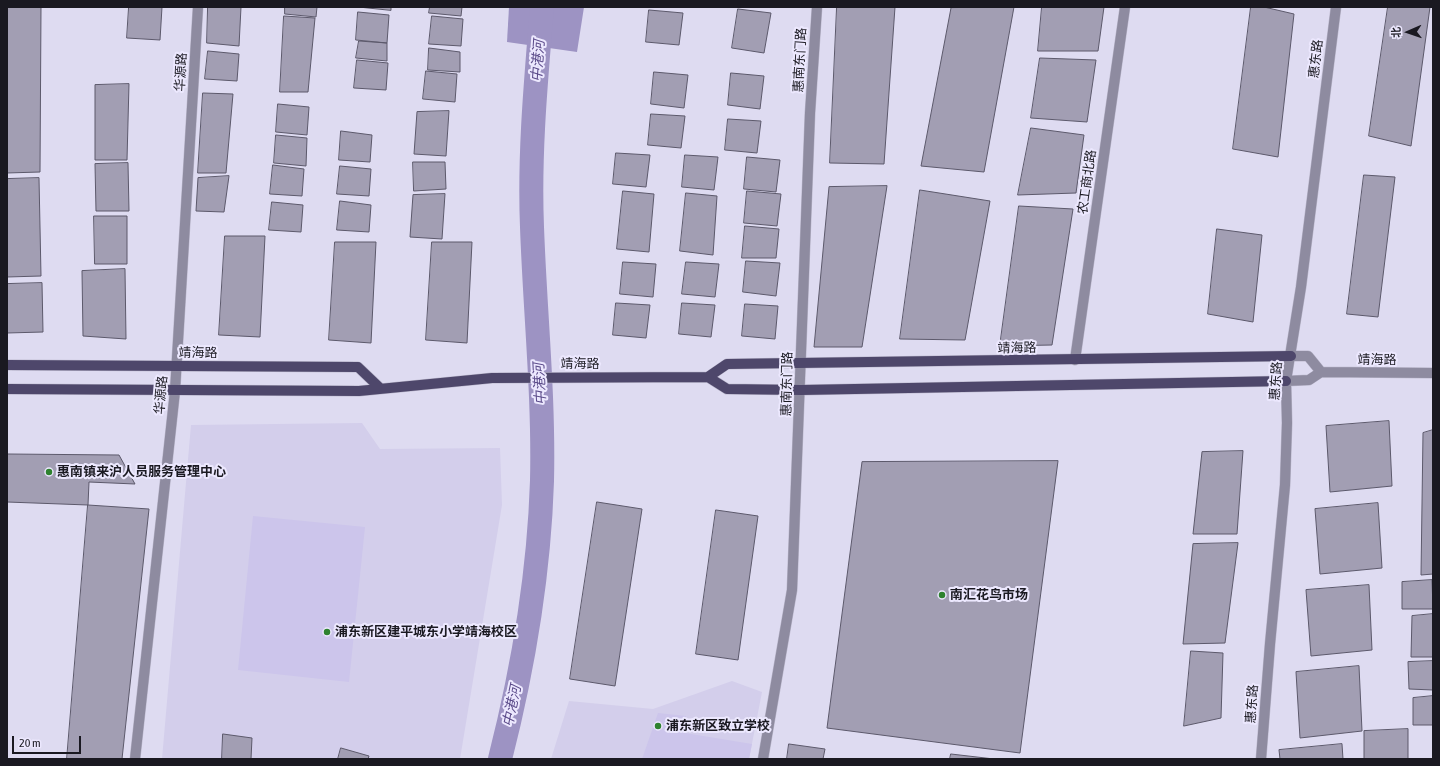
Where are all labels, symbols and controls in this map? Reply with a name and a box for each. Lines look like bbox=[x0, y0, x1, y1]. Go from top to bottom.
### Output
north arrow bbox=[1388, 12, 1428, 52]
street label: 惠南东门路 bbox=[791, 27, 809, 93]
text: 北 bbox=[1390, 27, 1402, 38]
water label: 中港河 bbox=[528, 39, 548, 83]
street label: 惠东路 bbox=[1306, 39, 1326, 79]
street label: 华源路 bbox=[172, 52, 190, 92]
street label: 农工商北路 bbox=[1075, 149, 1099, 215]
street label: 靖海路 bbox=[997, 340, 1037, 356]
street label: 靖海路 bbox=[179, 345, 217, 361]
street label: 惠南东门路 bbox=[779, 351, 795, 417]
street label: 靖海路 bbox=[1358, 352, 1396, 368]
street label: 靖海路 bbox=[561, 356, 599, 372]
street label: 惠东路 bbox=[1267, 361, 1285, 401]
water label: 中港河 bbox=[531, 363, 549, 405]
street label: 华源路 bbox=[152, 375, 170, 415]
place label: 惠南镇来沪人员服务管理中心 bbox=[57, 464, 226, 480]
marker: 惠南镇来沪人员服务管理中心 bbox=[44, 467, 54, 477]
place label: 南汇花鸟市场 bbox=[950, 587, 1028, 603]
marker: 南汇花鸟市场 bbox=[937, 590, 947, 600]
place label: 浦东新区建平城东小学靖海校区 bbox=[335, 624, 517, 640]
marker: 浦东新区建平城东小学靖海校区 bbox=[322, 627, 332, 637]
water label: 中港河 bbox=[499, 684, 525, 728]
street label: 惠东路 bbox=[1243, 684, 1261, 724]
place label: 浦东新区致立学校 bbox=[666, 718, 770, 734]
marker: 浦东新区致立学校 bbox=[653, 721, 663, 731]
scale bar bbox=[14, 728, 83, 754]
text: 20 m bbox=[19, 736, 41, 750]

